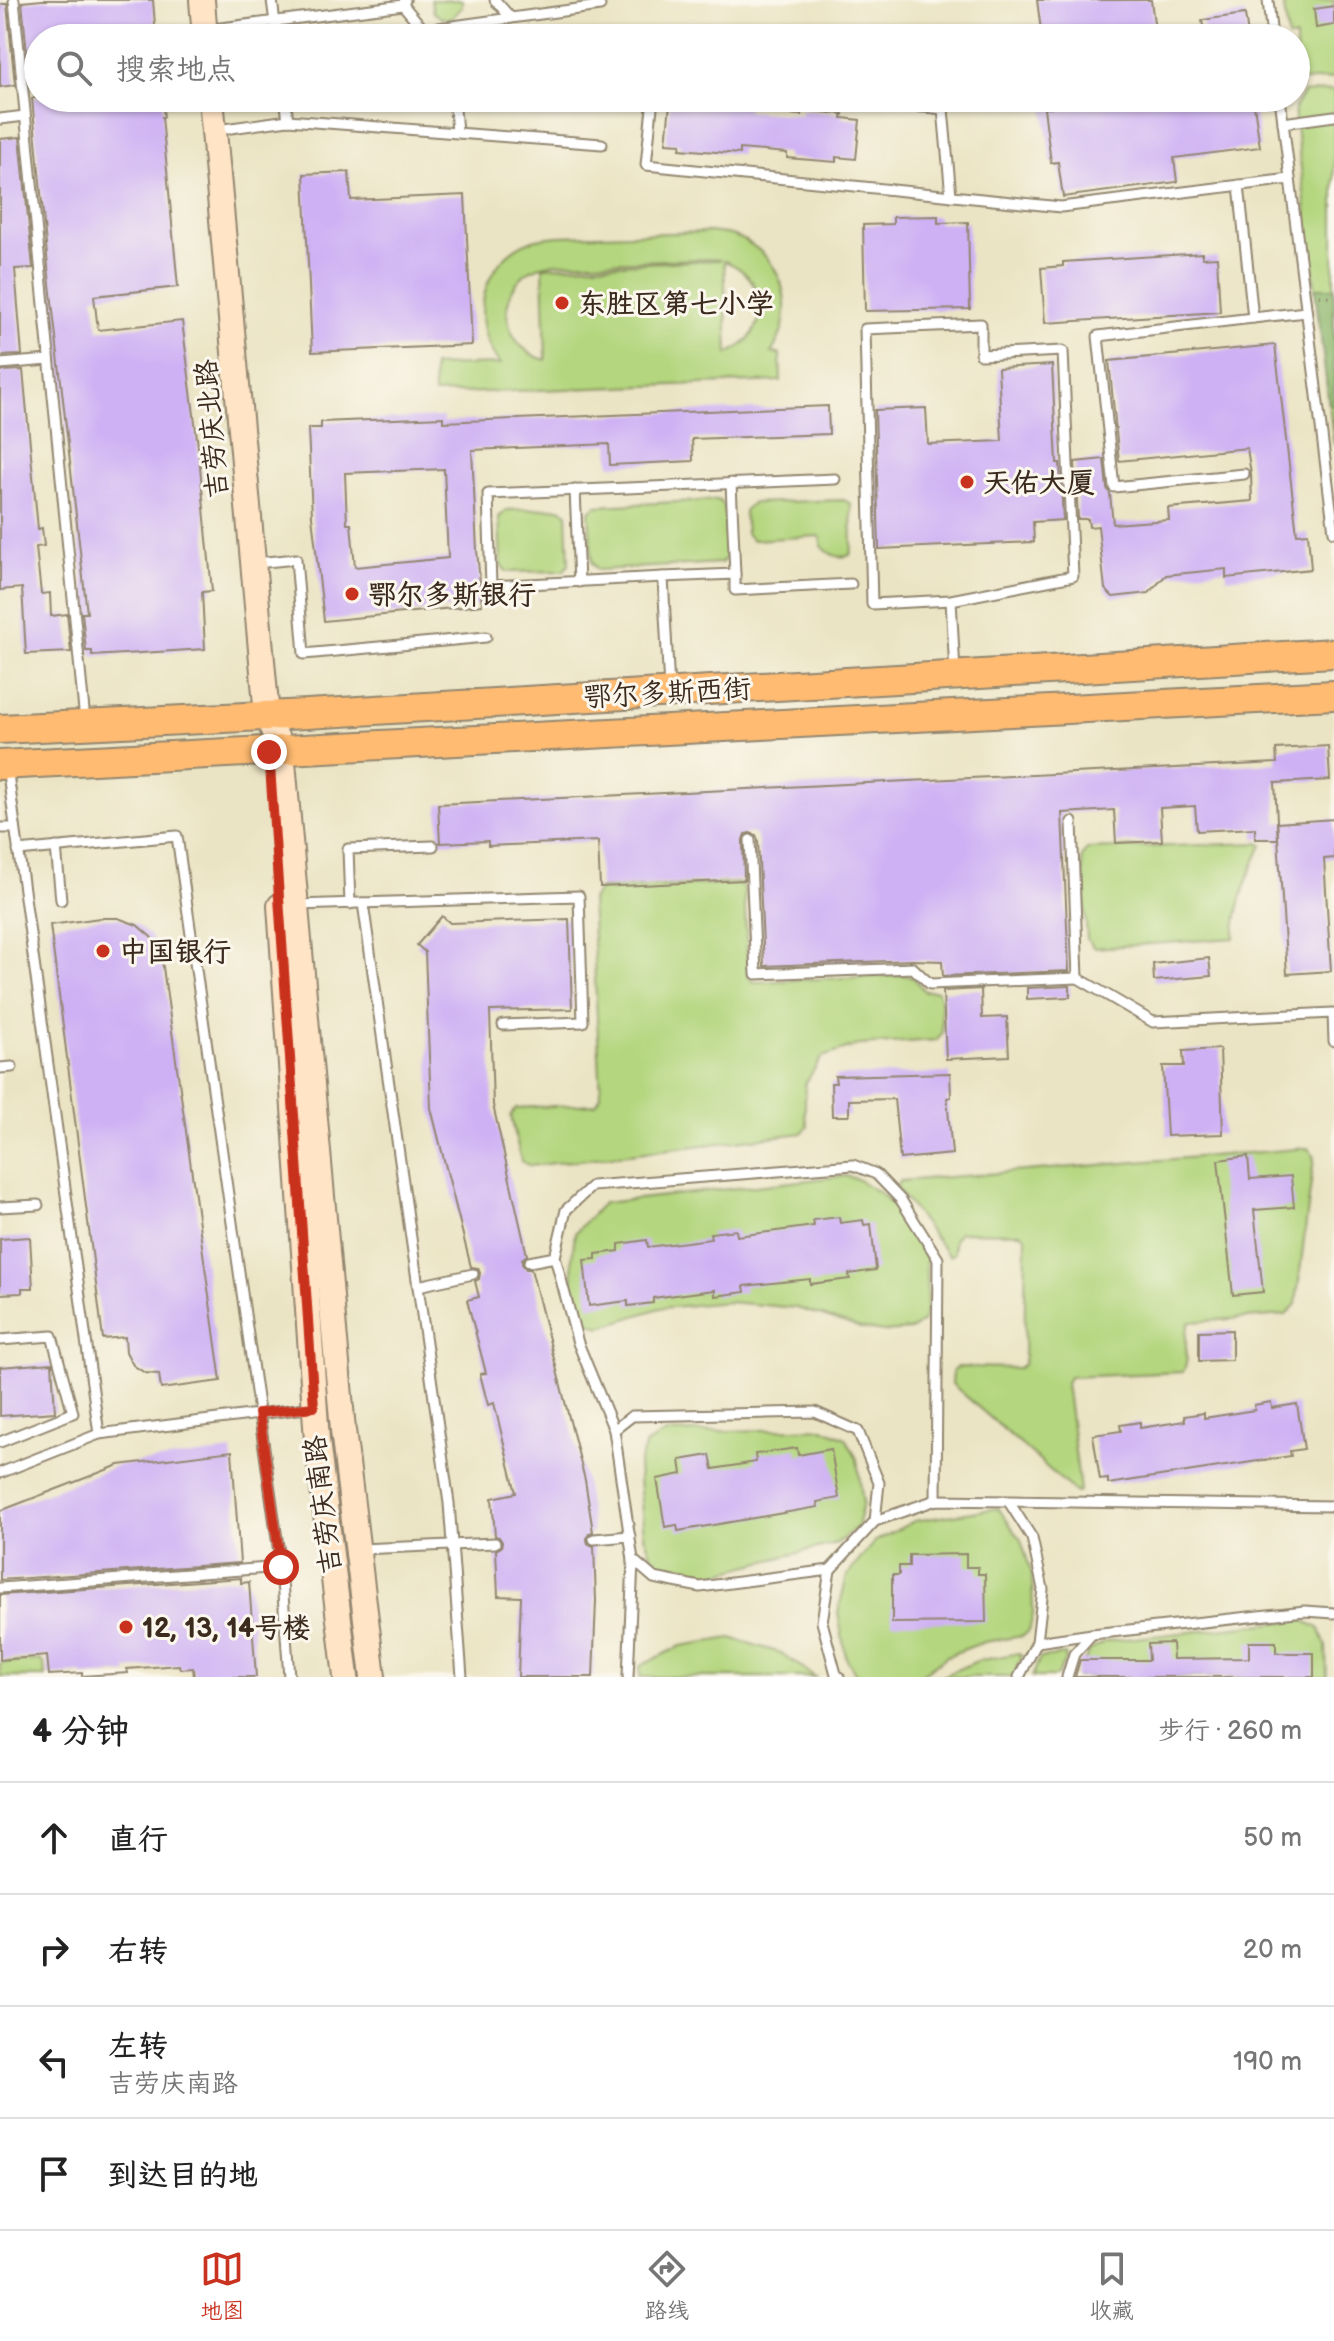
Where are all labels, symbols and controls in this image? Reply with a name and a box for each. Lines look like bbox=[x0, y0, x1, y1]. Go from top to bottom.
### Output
search box bbox=[24, 24, 1310, 112]
icon: search bbox=[52, 46, 96, 90]
text: 搜索地点 bbox=[116, 52, 236, 88]
place label: 东胜区第七小学 bbox=[578, 288, 774, 321]
marker: 东胜区第七小学 bbox=[553, 294, 571, 312]
street label: 吉劳庆北路 bbox=[190, 358, 235, 500]
place label: 天佑大厦 bbox=[983, 467, 1095, 500]
marker: 天佑大厦 bbox=[958, 473, 976, 491]
place label: 鄂尔多斯银行 bbox=[368, 579, 536, 612]
marker: 鄂尔多斯银行 bbox=[343, 585, 361, 603]
street label: 鄂尔多斯西街 bbox=[582, 673, 752, 714]
route end bbox=[251, 734, 287, 770]
place label: 中国银行 bbox=[119, 936, 231, 969]
marker: 中国银行 bbox=[94, 942, 112, 960]
street label: 吉劳庆南路 bbox=[299, 1433, 348, 1576]
route start bbox=[263, 1549, 299, 1585]
place label: 12, 13, 14号楼 bbox=[142, 1612, 311, 1645]
marker: 12, 13, 14号楼 bbox=[117, 1618, 135, 1636]
text: 4 分钟 bbox=[32, 1711, 129, 1752]
text: 步行 · 260 m bbox=[1158, 1716, 1302, 1747]
icon: ahead bbox=[32, 1816, 76, 1860]
text: 直行 bbox=[108, 1822, 168, 1858]
text: 50 m bbox=[1243, 1823, 1302, 1854]
icon: right bbox=[32, 1928, 76, 1972]
text: 右转 bbox=[108, 1934, 168, 1970]
text: 20 m bbox=[1243, 1935, 1302, 1966]
text: 左转 bbox=[108, 2029, 168, 2065]
icon: left bbox=[32, 2040, 76, 2084]
text: 190 m bbox=[1233, 2047, 1302, 2078]
text: 吉劳庆南路 bbox=[108, 2069, 238, 2100]
icon: arrive bbox=[32, 2152, 76, 2196]
text: 到达目的地 bbox=[108, 2158, 258, 2194]
tab: 地图 bbox=[200, 2247, 244, 2325]
tab: 路线 bbox=[645, 2247, 689, 2325]
tab: 收藏 bbox=[1090, 2247, 1134, 2325]

